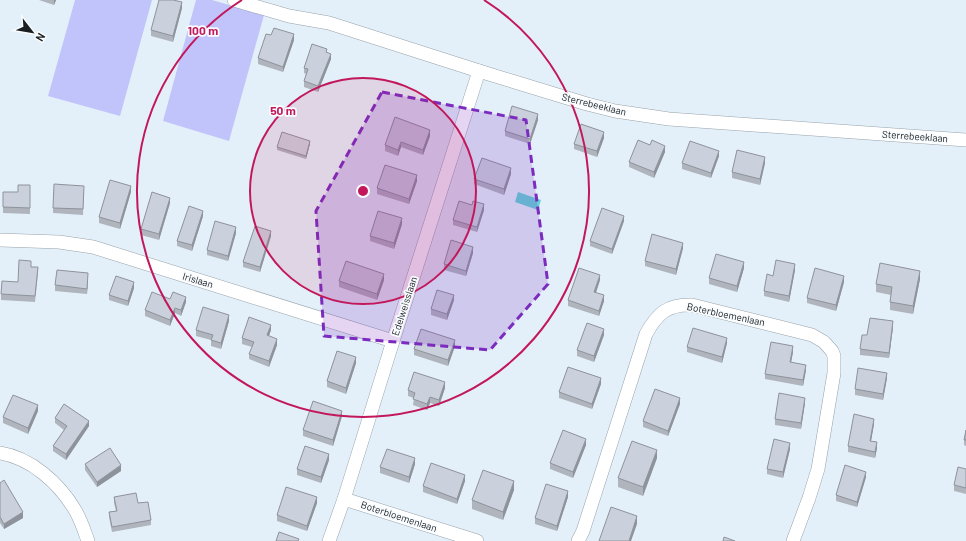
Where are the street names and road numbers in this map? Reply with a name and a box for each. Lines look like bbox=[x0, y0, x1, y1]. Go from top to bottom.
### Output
street label: Sterrebeeklaan bbox=[560, 90, 628, 118]
street label: Sterrebeeklaan bbox=[882, 128, 948, 144]
street label: Irislaan bbox=[181, 270, 215, 290]
street label: Edelweisslaan bbox=[389, 275, 419, 337]
street label: Boterbloemenlaan bbox=[686, 300, 766, 328]
street label: Boterbloemenlaan bbox=[359, 498, 439, 534]

